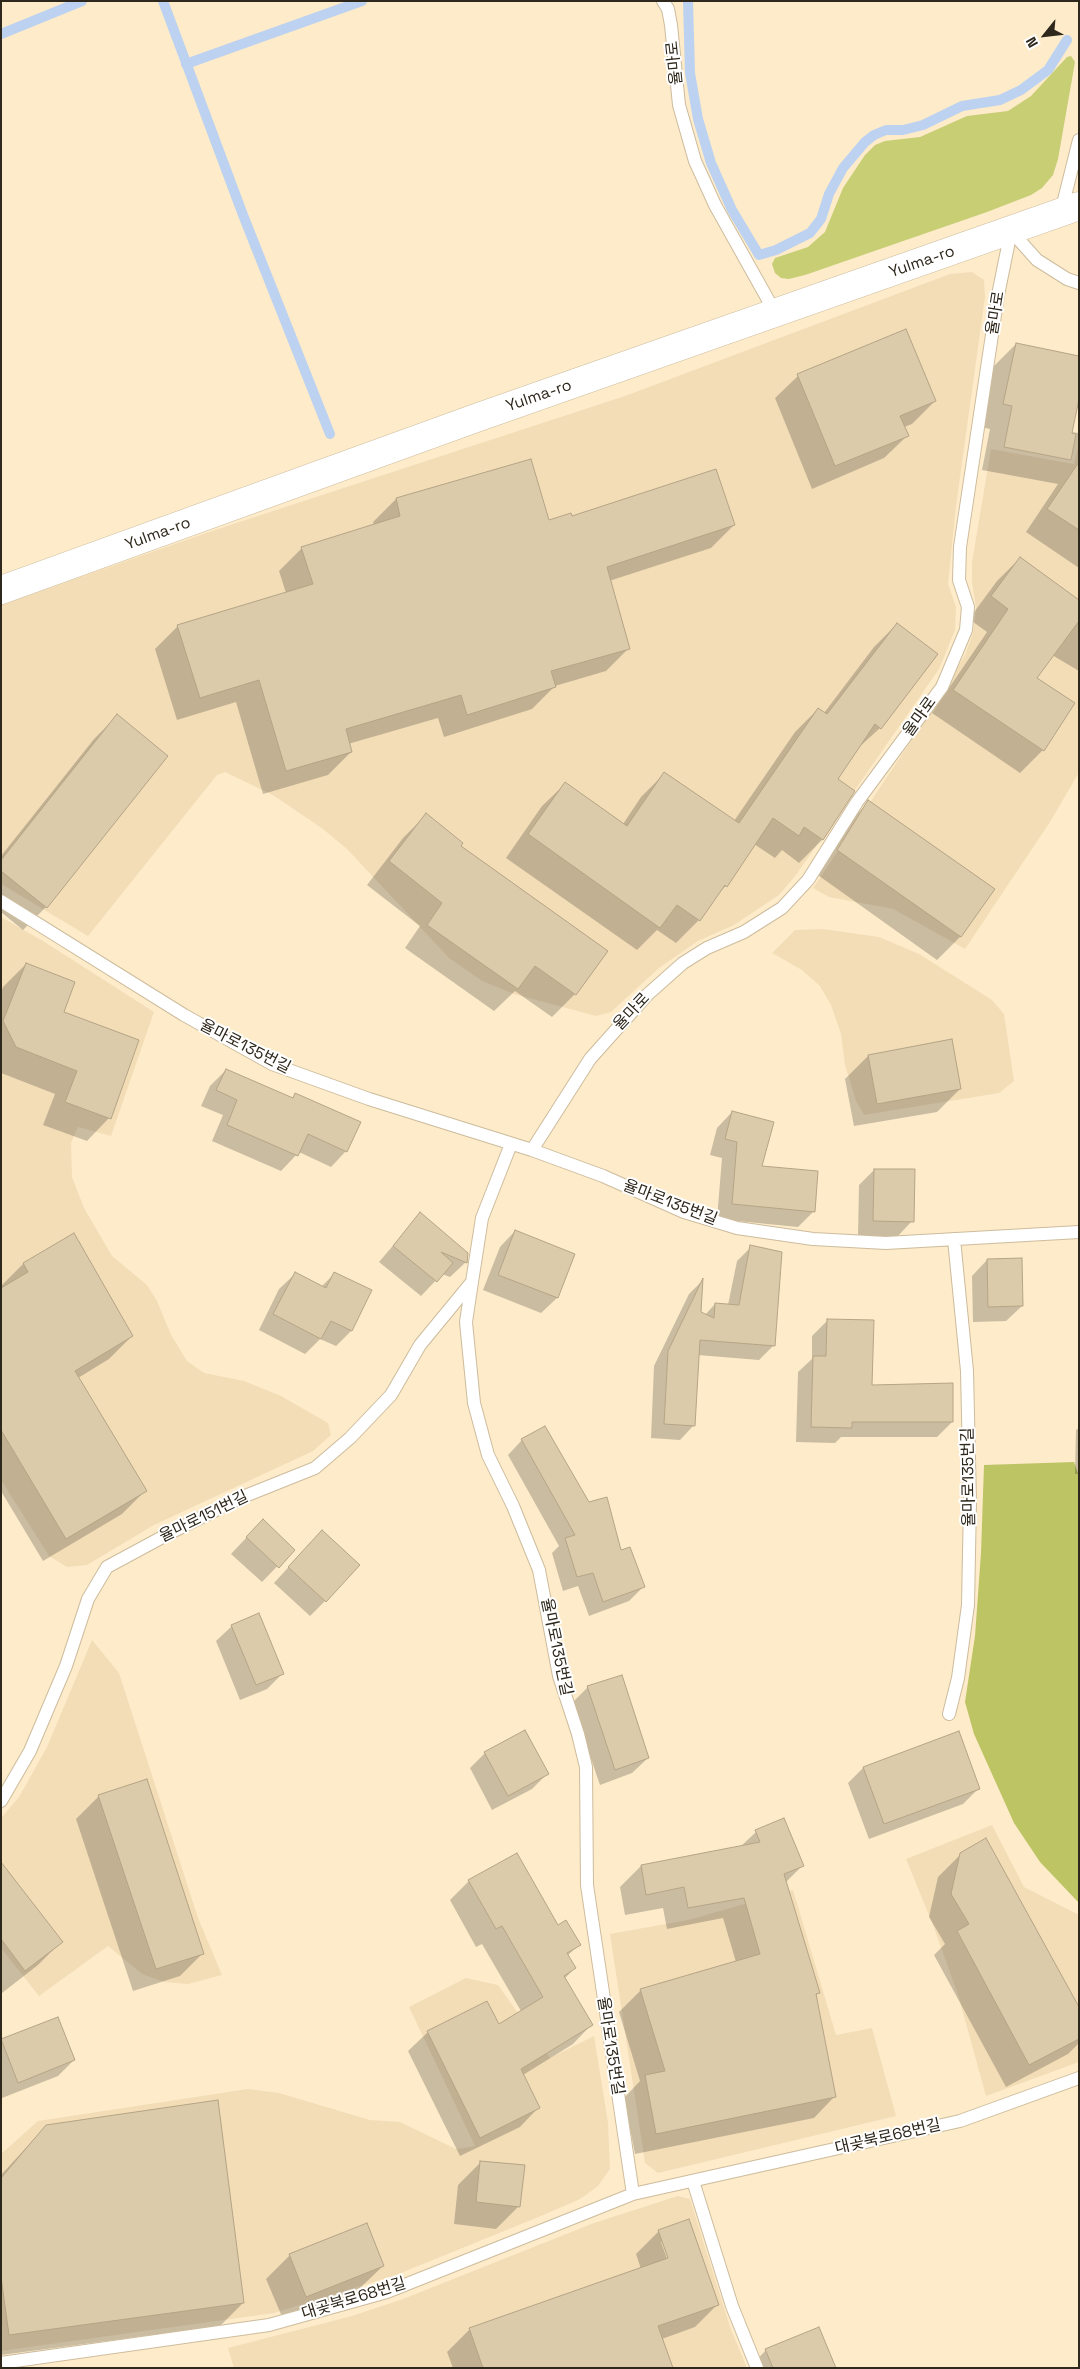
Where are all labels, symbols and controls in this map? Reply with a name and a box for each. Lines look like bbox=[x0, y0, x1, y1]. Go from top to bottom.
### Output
north arrow bbox=[1020, 10, 1070, 60]
text: N bbox=[1022, 34, 1042, 51]
street label: 율마로 bbox=[663, 40, 687, 86]
street label: Yulma-ro bbox=[887, 242, 957, 282]
street label: 율마로 bbox=[983, 290, 1009, 336]
street label: Yulma-ro bbox=[504, 376, 574, 416]
street label: Yulma-ro bbox=[123, 513, 193, 555]
street label: 율마로 bbox=[899, 693, 941, 741]
street label: 율마로 bbox=[610, 989, 654, 1035]
street label: 율마로135번길 bbox=[196, 1016, 294, 1078]
street label: 율마로135번길 bbox=[620, 1176, 720, 1230]
street label: 율마로135번길 bbox=[959, 1427, 979, 1527]
street label: 율마로151번길 bbox=[157, 1487, 251, 1547]
street label: 율마로135번길 bbox=[536, 1596, 576, 1698]
street label: 율마로135번길 bbox=[593, 1995, 627, 2097]
street label: 대곶북로68번길 bbox=[833, 2115, 943, 2159]
street label: 대곶북로68번길 bbox=[300, 2274, 408, 2324]

